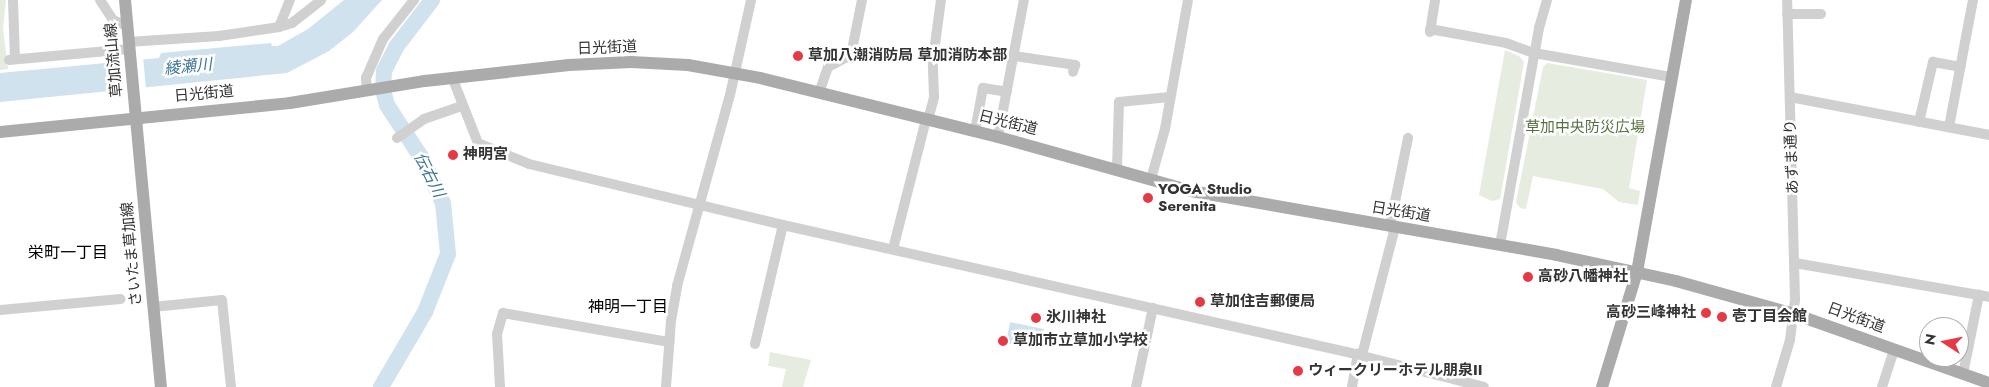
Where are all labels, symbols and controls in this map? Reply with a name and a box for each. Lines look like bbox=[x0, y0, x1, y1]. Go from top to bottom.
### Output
street label: 草加流山線 bbox=[102, 22, 126, 98]
street label: 日光街道 bbox=[577, 38, 637, 58]
place label: 草加八潮消防局 草加消防本部 bbox=[808, 47, 1007, 65]
marker: 草加八潮消防局 草加消防本部 bbox=[792, 50, 804, 62]
water label: 綾瀬川 bbox=[163, 55, 213, 79]
street label: 日光街道 bbox=[173, 82, 235, 106]
street label: 日光街道 bbox=[977, 107, 1039, 139]
park label: 草加中央防災広場 bbox=[1525, 119, 1645, 137]
street label: あずま通り bbox=[1782, 119, 1802, 195]
place label: 神明宮 bbox=[463, 146, 508, 164]
water label: 伝右川 bbox=[410, 149, 448, 201]
marker: 神明宮 bbox=[447, 149, 459, 161]
place label: YOGA Studio Serenita bbox=[1158, 180, 1252, 215]
marker: YOGA Studio Serenita bbox=[1142, 192, 1154, 204]
street label: 日光街道 bbox=[1370, 198, 1432, 226]
street label: さいたま草加線 bbox=[118, 201, 146, 307]
district label: 栄町一丁目 bbox=[28, 243, 108, 263]
place label: 高砂八幡神社 bbox=[1538, 268, 1628, 286]
marker: 高砂八幡神社 bbox=[1522, 271, 1534, 283]
place label: 草加住吉郵便局 bbox=[1210, 293, 1315, 311]
marker: 草加住吉郵便局 bbox=[1194, 296, 1206, 308]
district label: 神明一丁目 bbox=[588, 297, 668, 317]
street label: 日光街道 bbox=[1825, 299, 1887, 337]
place label: 高砂三峰神社 bbox=[1606, 304, 1696, 322]
marker: 高砂三峰神社 bbox=[1700, 307, 1712, 319]
place label: 壱丁目会館 bbox=[1732, 308, 1807, 326]
place label: 氷川神社 bbox=[1046, 309, 1106, 327]
marker: 壱丁目会館 bbox=[1716, 311, 1728, 323]
marker: 氷川神社 bbox=[1030, 312, 1042, 324]
north arrow bbox=[1919, 317, 1969, 367]
place label: 草加市立草加小学校 bbox=[1013, 332, 1148, 350]
text: N bbox=[1919, 332, 1941, 347]
marker: 草加市立草加小学校 bbox=[997, 335, 1009, 347]
place label: ウィークリーホテル朋泉II bbox=[1308, 362, 1483, 380]
marker: ウィークリーホテル朋泉II bbox=[1292, 365, 1304, 377]

